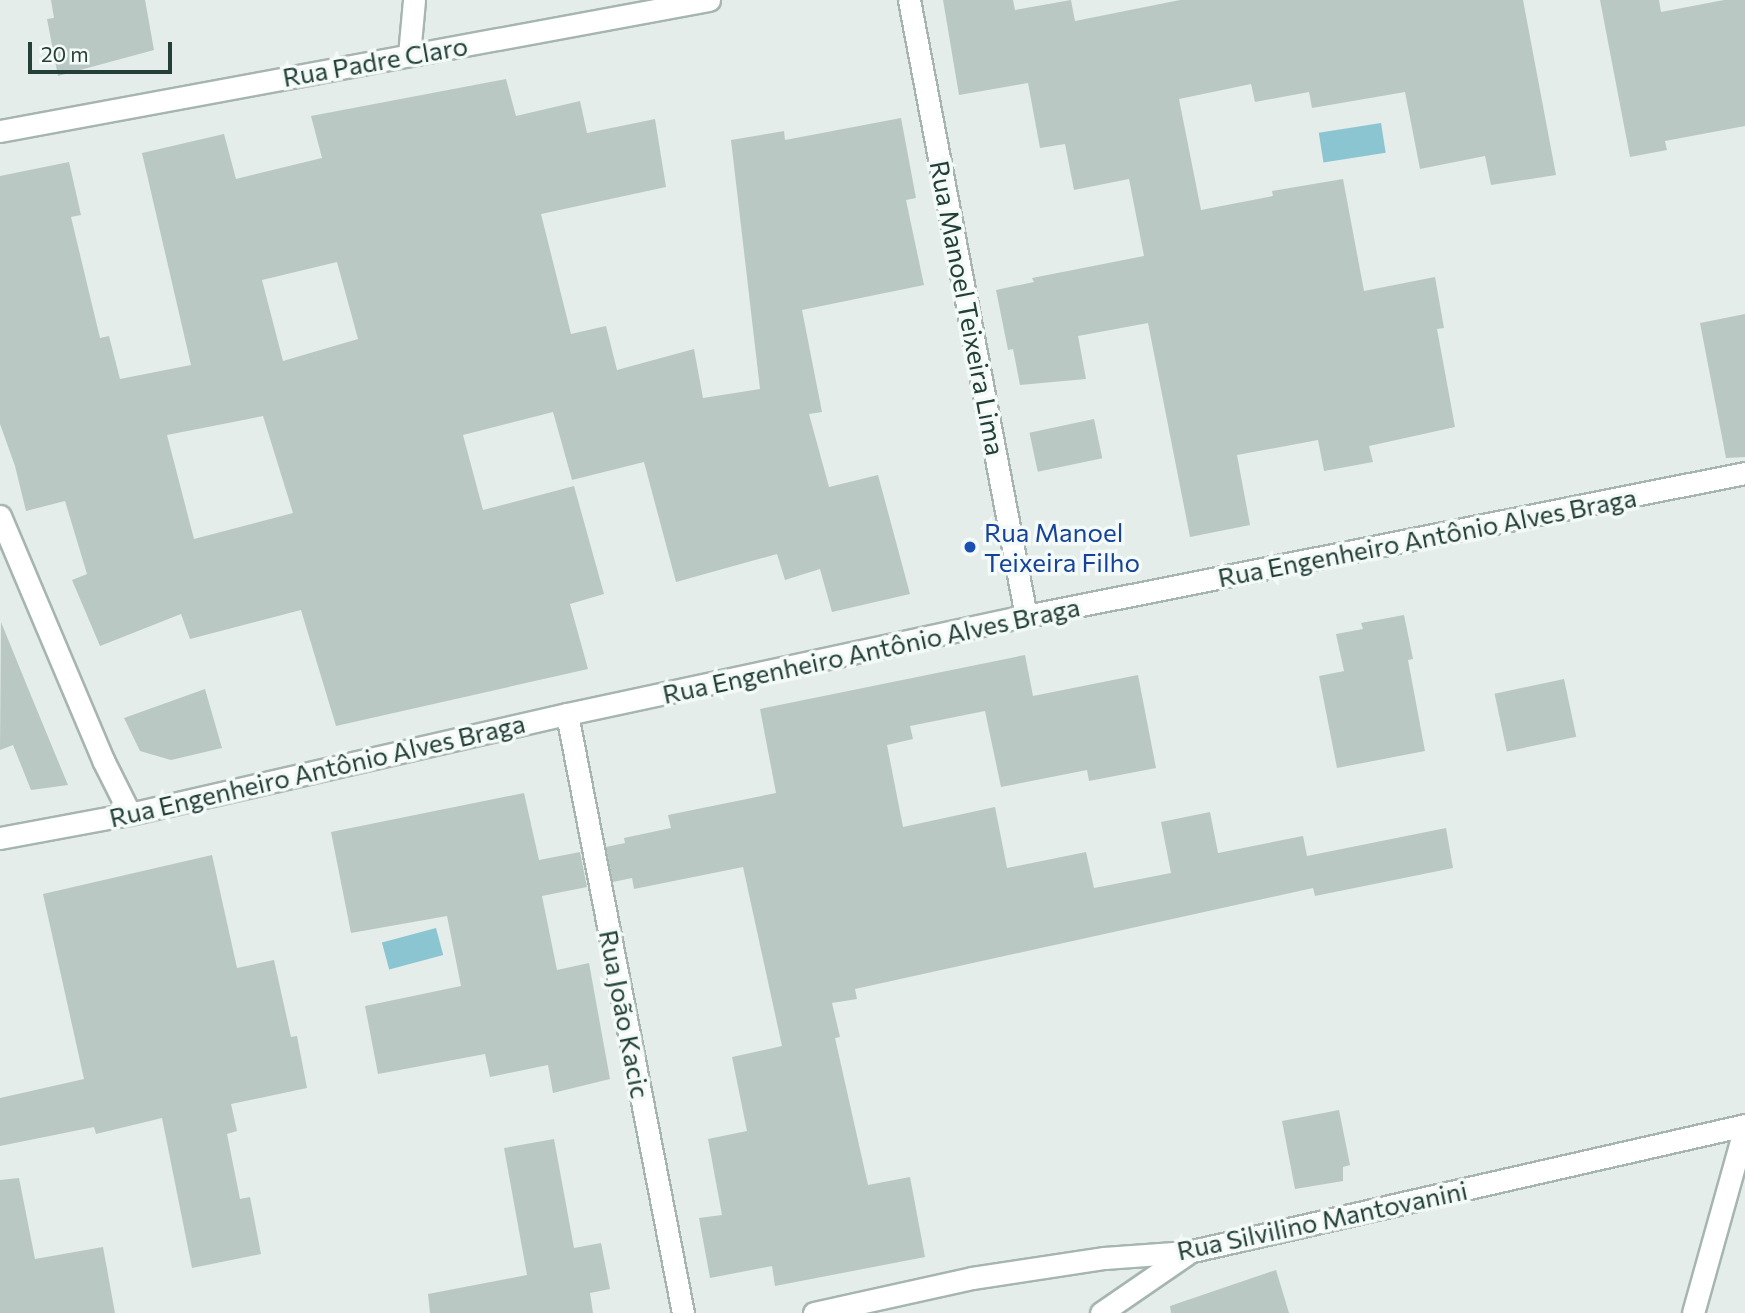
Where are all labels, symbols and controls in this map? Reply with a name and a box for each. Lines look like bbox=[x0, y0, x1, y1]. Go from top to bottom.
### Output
scale bar bbox=[32, 28, 175, 72]
street label: Rua Padre Claro bbox=[280, 29, 470, 93]
text: 20 m bbox=[41, 41, 89, 66]
street label: Rua Manoel Teixeira Lima bbox=[924, 158, 1012, 458]
street label: Rua Engenheiro Antônio Alves Braga bbox=[1215, 481, 1639, 593]
place label: Rua Manoel Teixeira Filho bbox=[984, 516, 1140, 578]
marker: Rua Manoel Teixeira Filho bbox=[962, 539, 978, 555]
street label: Rua Engenheiro Antônio Alves Braga bbox=[660, 590, 1082, 710]
street label: Rua Engenheiro Antônio Alves Braga bbox=[106, 707, 528, 833]
street label: Rua João Kacic bbox=[593, 927, 657, 1101]
street label: Rua Silvilino Mantovanini bbox=[1174, 1174, 1470, 1266]

